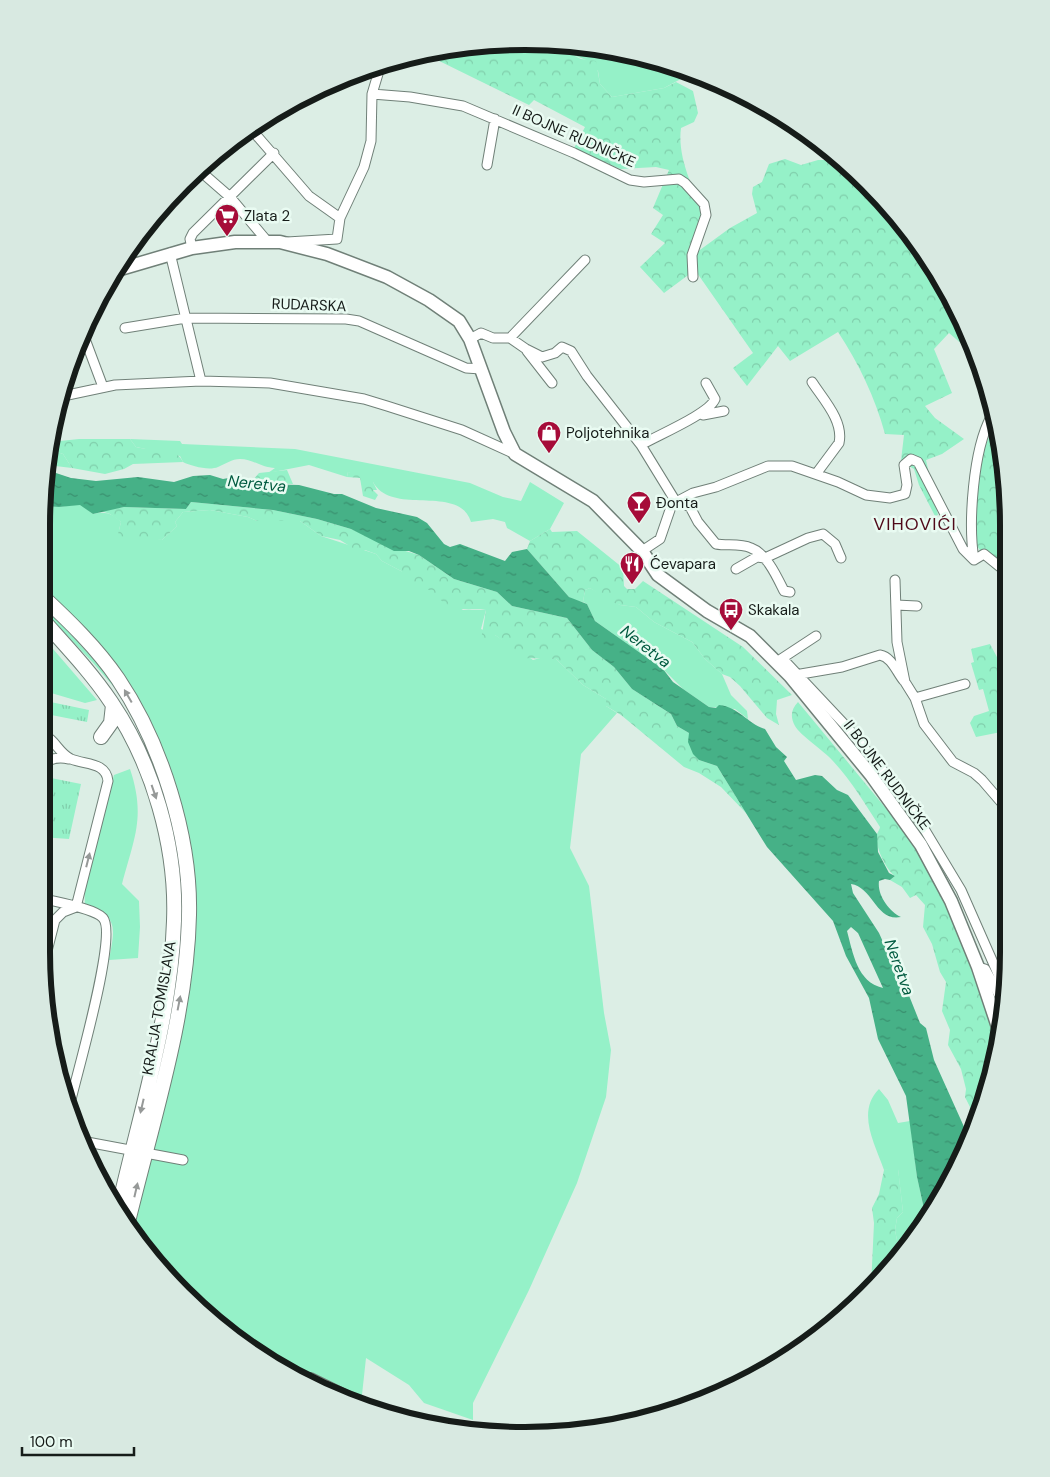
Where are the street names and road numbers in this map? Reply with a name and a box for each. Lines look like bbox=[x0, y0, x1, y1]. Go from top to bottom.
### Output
street label: II BOJNE RUDNIČKE bbox=[509, 100, 639, 172]
street label: RUDARSKA bbox=[271, 294, 347, 316]
street label: II BOJNE RUDNIČKE bbox=[839, 716, 935, 834]
street label: KRALJA TOMISLAVA bbox=[137, 939, 181, 1077]

